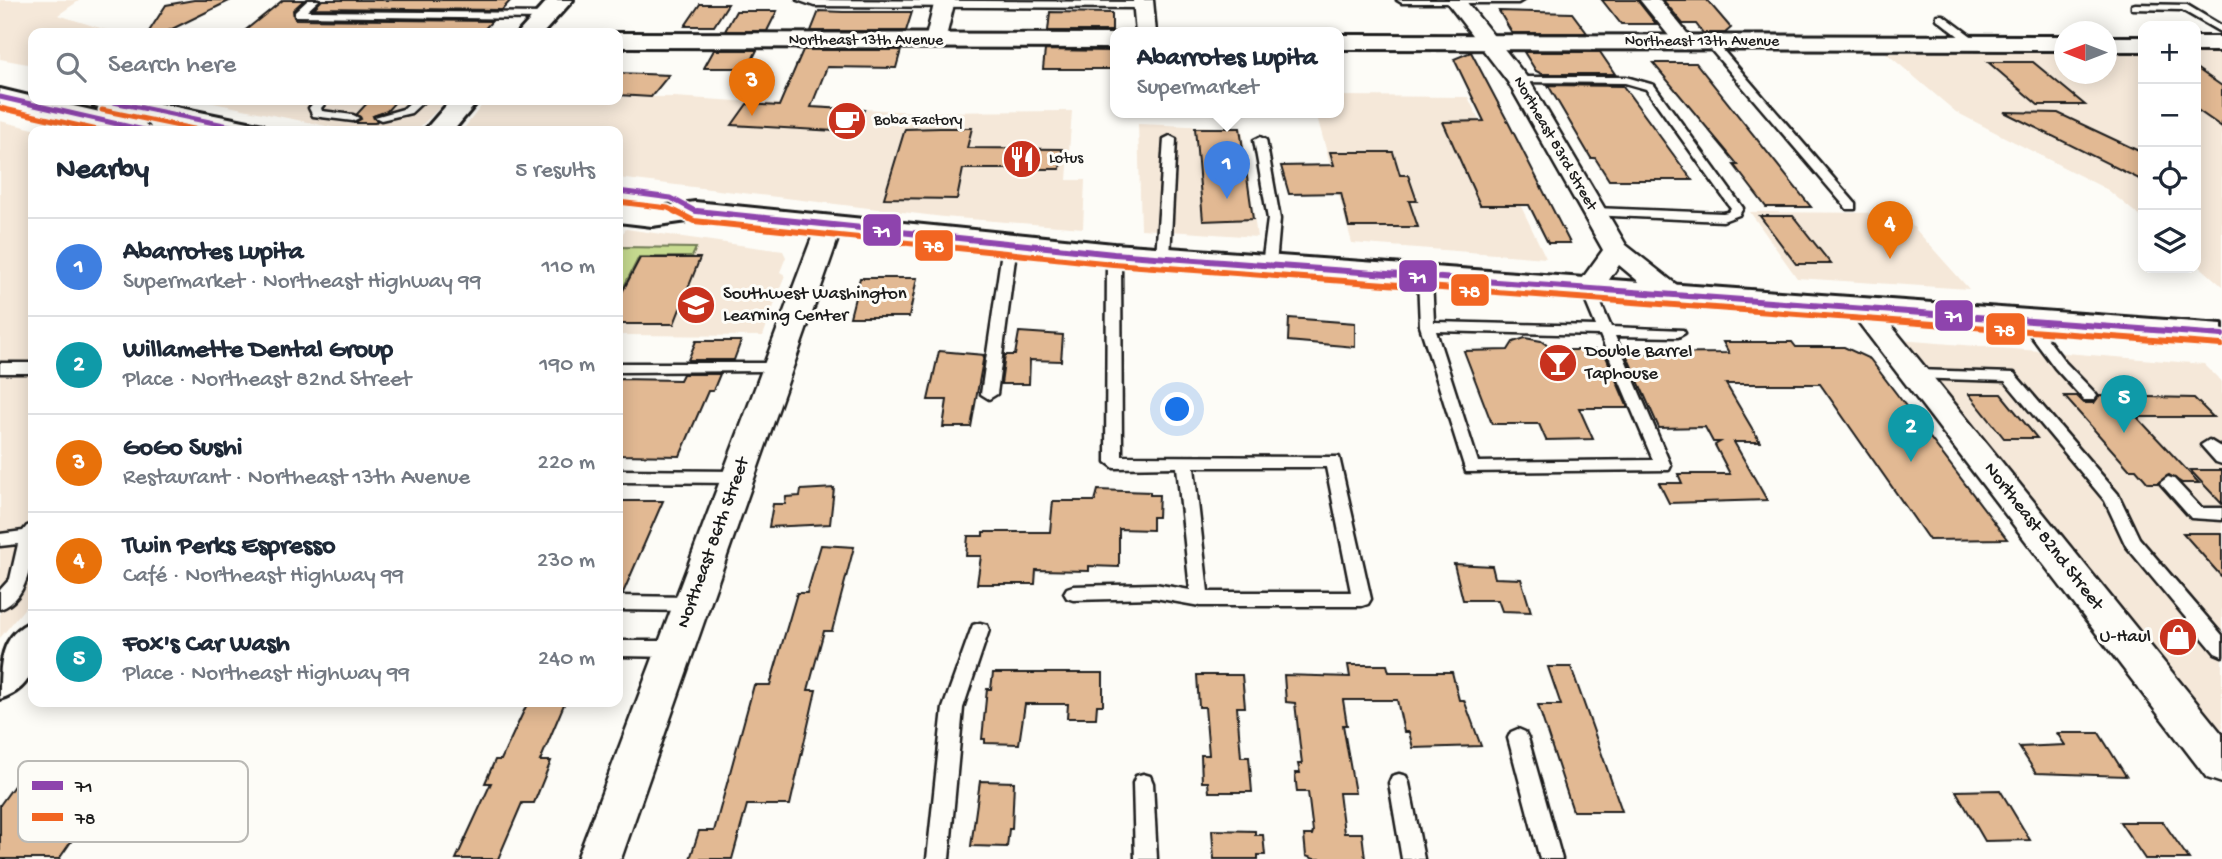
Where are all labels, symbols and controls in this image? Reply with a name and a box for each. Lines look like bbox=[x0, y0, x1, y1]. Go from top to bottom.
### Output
north arrow bbox=[2054, 21, 2117, 84]
map controls bbox=[2138, 21, 2201, 273]
button: + bbox=[2138, 21, 2201, 84]
popup bbox=[1110, 27, 1344, 118]
search box bbox=[28, 28, 623, 105]
street label: Northeast 13th Avenue bbox=[789, 32, 944, 51]
street label: Northeast 13th Avenue bbox=[1625, 33, 1780, 52]
text: Abarrotes Lupita bbox=[1137, 44, 1317, 75]
icon: search bbox=[52, 48, 90, 86]
text: Search here bbox=[108, 51, 236, 82]
pin: 3 bbox=[729, 58, 775, 116]
street label: Northeast 83rd Street bbox=[1508, 74, 1601, 216]
text: Supermarket bbox=[1137, 75, 1258, 102]
button: − bbox=[2138, 84, 2201, 147]
cafe icon: Boba Factory bbox=[826, 100, 868, 142]
place label: Boba Factory bbox=[873, 112, 963, 131]
restaurant icon: Lotus bbox=[1001, 138, 1043, 180]
pin: 1 bbox=[1204, 141, 1250, 199]
button: locate bbox=[2138, 147, 2201, 210]
place label: Lotus bbox=[1049, 150, 1084, 169]
text: Nearby bbox=[56, 154, 149, 189]
text: 5 results bbox=[515, 158, 595, 185]
pin: 4 bbox=[1867, 201, 1913, 259]
button: layers bbox=[2138, 210, 2201, 273]
line badge: 71 bbox=[862, 213, 902, 247]
text: 71 bbox=[872, 222, 891, 245]
line badge: 78 bbox=[914, 229, 954, 262]
text: 78 bbox=[923, 237, 945, 260]
text: Abarrotes Lupita bbox=[123, 238, 303, 269]
text: 1 bbox=[74, 254, 84, 281]
text: 110 m bbox=[542, 254, 595, 281]
line badge: 71 bbox=[1398, 259, 1438, 293]
text: 71 bbox=[1408, 268, 1427, 291]
text: Supermarket · Northeast Highway 99 bbox=[123, 269, 481, 296]
line badge: 78 bbox=[1450, 273, 1490, 307]
text: 78 bbox=[1459, 282, 1481, 305]
place label: Southwest Washington Learning Center bbox=[723, 283, 907, 328]
school or university icon: Southwest Washington Learning Center bbox=[675, 284, 717, 326]
line badge: 71 bbox=[1934, 299, 1974, 332]
text: 71 bbox=[1944, 307, 1963, 330]
line badge: 78 bbox=[1985, 312, 2026, 346]
text: 78 bbox=[1994, 321, 2016, 344]
text: Willamette Dental Group bbox=[123, 336, 393, 367]
place label: Double Barrel Taphouse bbox=[1583, 341, 1692, 386]
bar icon: Double Barrel Taphouse bbox=[1537, 342, 1579, 384]
text: 2 bbox=[73, 352, 85, 379]
text: 190 m bbox=[539, 352, 595, 379]
text: Place · Northeast 82nd Street bbox=[123, 367, 411, 394]
pin: 5 bbox=[2101, 375, 2147, 433]
your location bbox=[1160, 392, 1194, 426]
pin: 2 bbox=[1888, 404, 1934, 462]
text: GoGo Sushi bbox=[123, 434, 242, 465]
text: 3 bbox=[73, 450, 85, 477]
text: 220 m bbox=[538, 450, 595, 477]
street label: Northeast 86th Street bbox=[672, 453, 756, 631]
street label: Northeast 82nd Street bbox=[1978, 458, 2109, 617]
text: Restaurant · Northeast 13th Avenue bbox=[123, 465, 470, 492]
text: Twin Perks Espresso bbox=[123, 532, 335, 563]
text: 4 bbox=[74, 548, 84, 575]
text: 230 m bbox=[537, 548, 595, 575]
text: Café · Northeast Highway 99 bbox=[123, 563, 404, 590]
shop icon: U-Haul bbox=[2157, 616, 2199, 658]
place label: U-Haul bbox=[2100, 626, 2151, 649]
text: Fox's Car Wash bbox=[123, 630, 290, 661]
text: 5 bbox=[73, 646, 85, 673]
text: 240 m bbox=[538, 646, 595, 673]
text: Place · Northeast Highway 99 bbox=[123, 661, 410, 688]
legend bbox=[18, 761, 248, 842]
text: 71 bbox=[74, 777, 93, 800]
text: 78 bbox=[74, 809, 95, 832]

